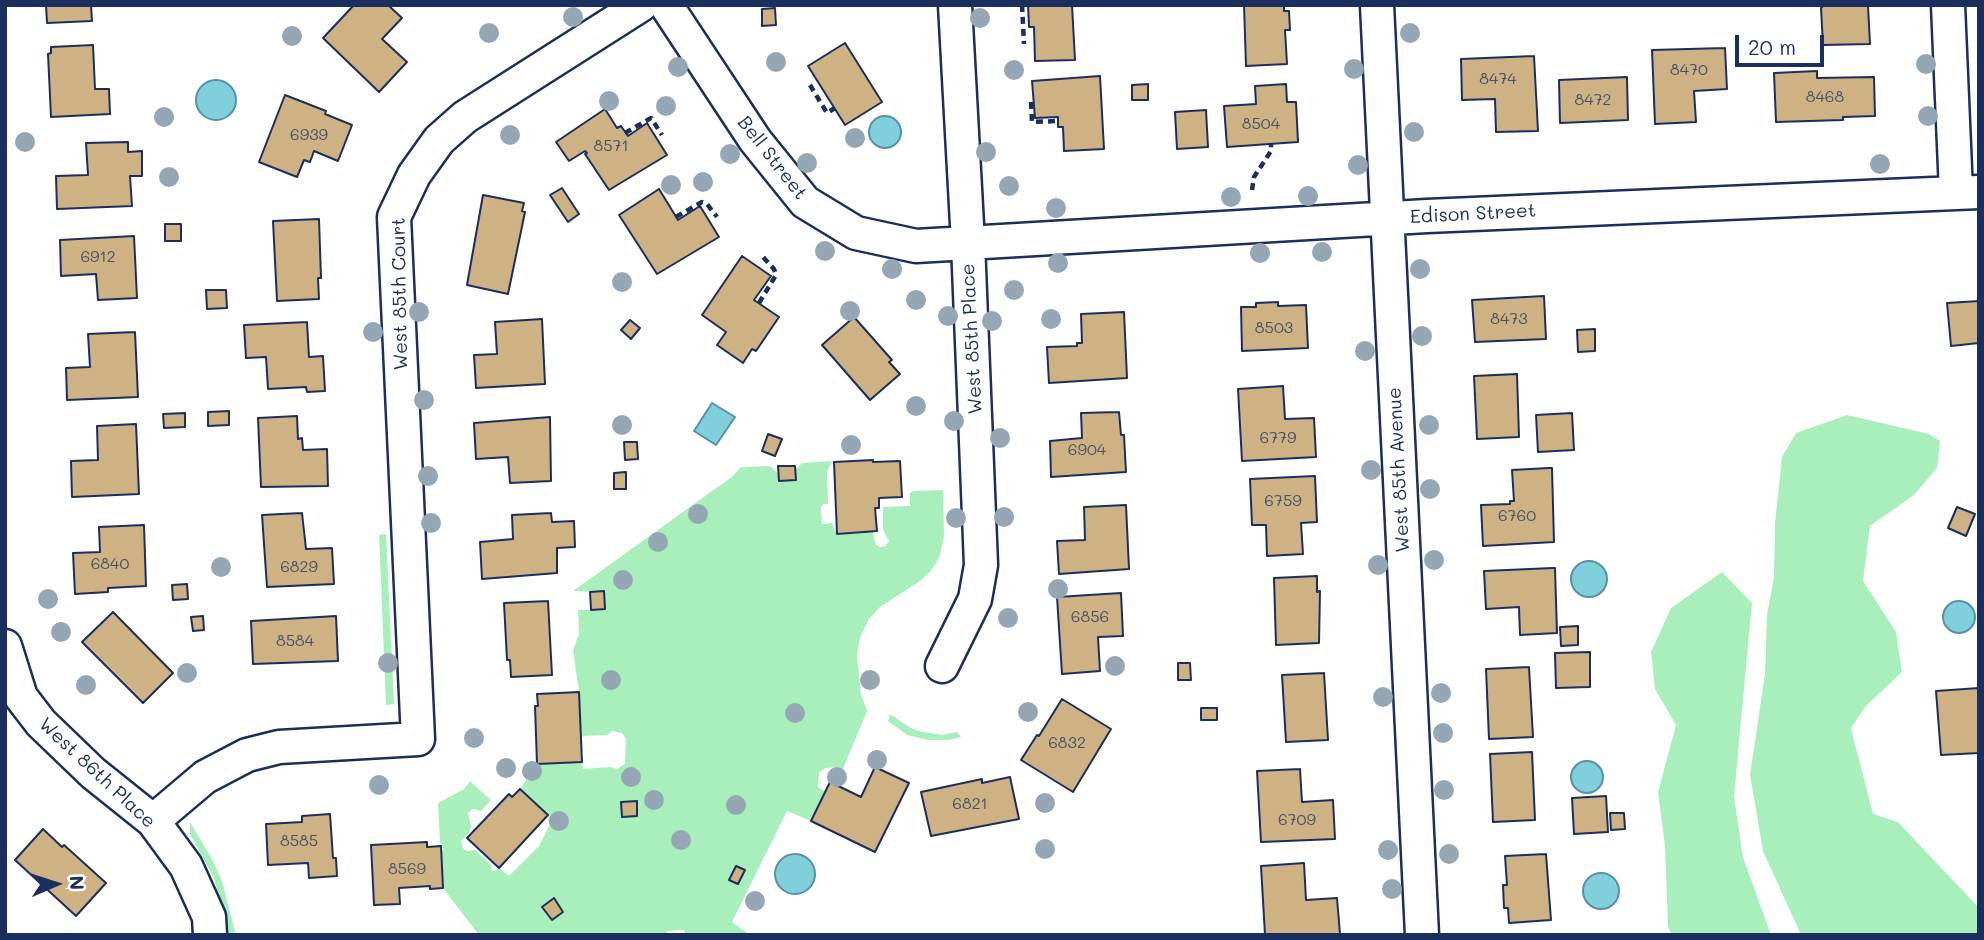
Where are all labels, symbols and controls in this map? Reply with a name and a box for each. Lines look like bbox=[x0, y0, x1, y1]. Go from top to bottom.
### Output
scale bar bbox=[1739, 21, 1828, 65]
text: 20 m bbox=[1748, 33, 1796, 60]
house number: 8470 bbox=[1670, 60, 1708, 80]
house number: 8474 bbox=[1479, 69, 1517, 89]
house number: 8468 bbox=[1806, 87, 1844, 107]
house number: 8472 bbox=[1575, 90, 1611, 110]
street label: Bell Street bbox=[732, 112, 812, 204]
house number: 8504 bbox=[1242, 114, 1280, 134]
house number: 6939 bbox=[290, 125, 328, 145]
house number: 8571 bbox=[593, 136, 629, 156]
street label: Edison Street bbox=[1409, 199, 1537, 229]
street label: West 85th Court bbox=[387, 217, 413, 371]
house number: 6912 bbox=[80, 247, 116, 267]
street label: West 85th Place bbox=[957, 263, 987, 415]
house number: 8473 bbox=[1490, 309, 1528, 329]
house number: 8503 bbox=[1255, 318, 1293, 338]
street label: West 85th Avenue bbox=[1383, 387, 1415, 553]
house number: 6779 bbox=[1260, 428, 1296, 448]
house number: 6904 bbox=[1068, 440, 1106, 460]
house number: 6759 bbox=[1264, 491, 1302, 511]
house number: 6760 bbox=[1498, 506, 1536, 526]
house number: 6840 bbox=[91, 554, 129, 574]
house number: 6829 bbox=[280, 557, 318, 577]
house number: 6856 bbox=[1071, 607, 1109, 627]
house number: 8584 bbox=[276, 631, 314, 651]
street label: West 86th Place bbox=[34, 713, 160, 833]
house number: 6832 bbox=[1048, 733, 1086, 753]
house number: 6821 bbox=[952, 794, 988, 814]
house number: 6709 bbox=[1278, 810, 1316, 830]
house number: 8585 bbox=[280, 831, 318, 851]
north arrow bbox=[21, 849, 91, 919]
house number: 8569 bbox=[388, 859, 426, 879]
text: N bbox=[65, 875, 90, 891]

